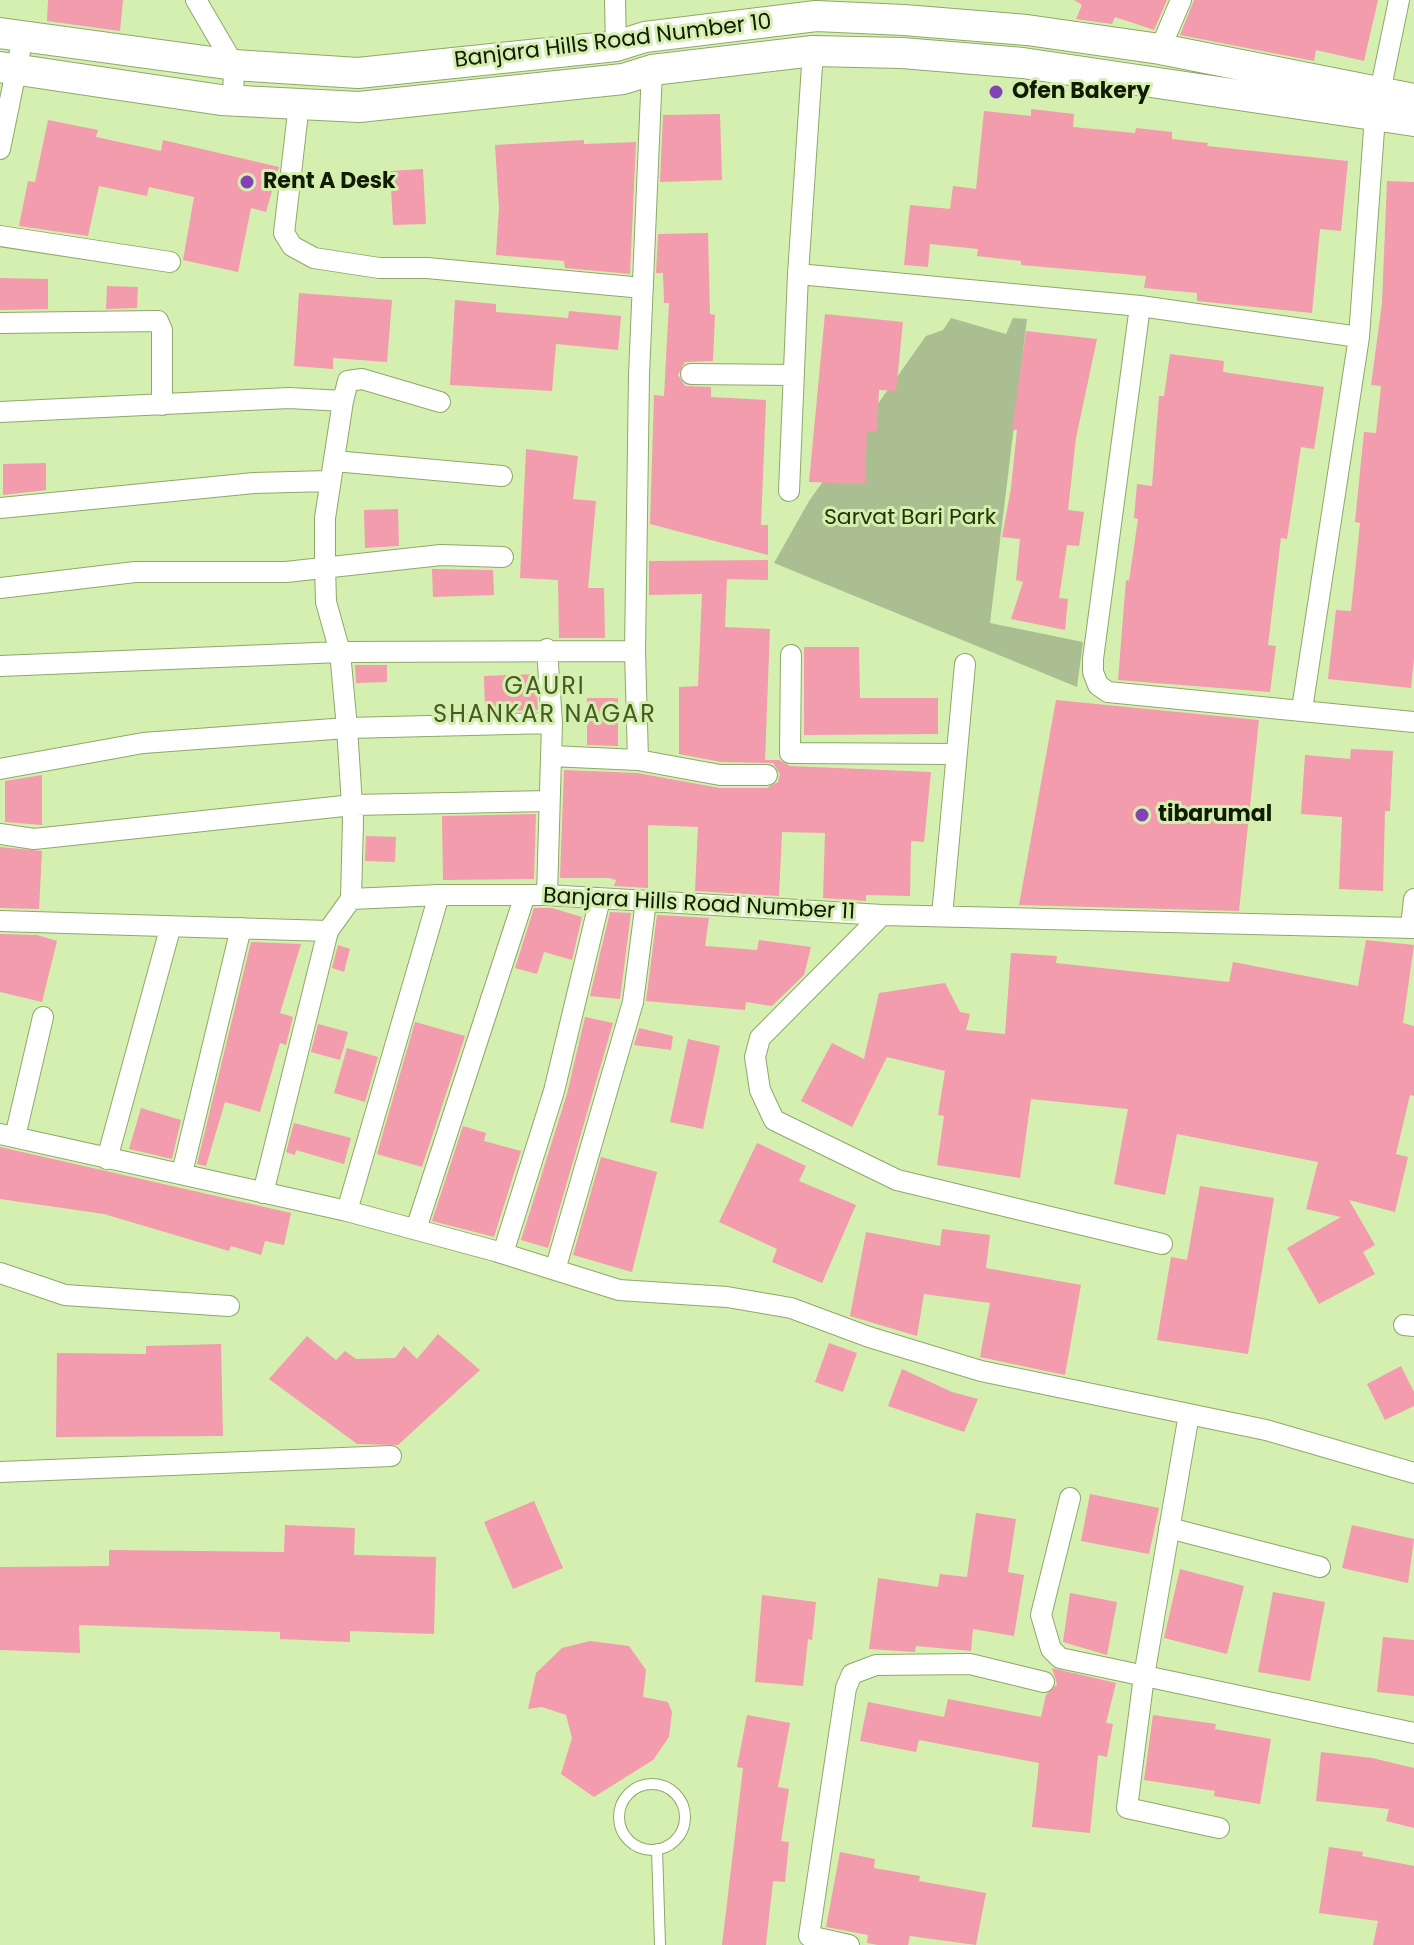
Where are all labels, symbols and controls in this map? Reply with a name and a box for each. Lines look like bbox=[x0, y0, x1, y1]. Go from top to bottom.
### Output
street label: Banjara Hills Road Number 10 bbox=[453, 9, 773, 75]
place label: Ofen Bakery bbox=[1012, 79, 1150, 105]
marker: Ofen Bakery bbox=[987, 83, 1005, 101]
place label: Rent A Desk bbox=[263, 169, 396, 195]
marker: Rent A Desk bbox=[238, 173, 256, 191]
park label: Sarvat Bari Park bbox=[824, 505, 996, 531]
district label: GAURI SHANKAR NAGAR bbox=[433, 674, 657, 730]
place label: tibarumal bbox=[1158, 802, 1272, 828]
marker: tibarumal bbox=[1133, 806, 1151, 824]
street label: Banjara Hills Road Number 11 bbox=[542, 884, 856, 926]

